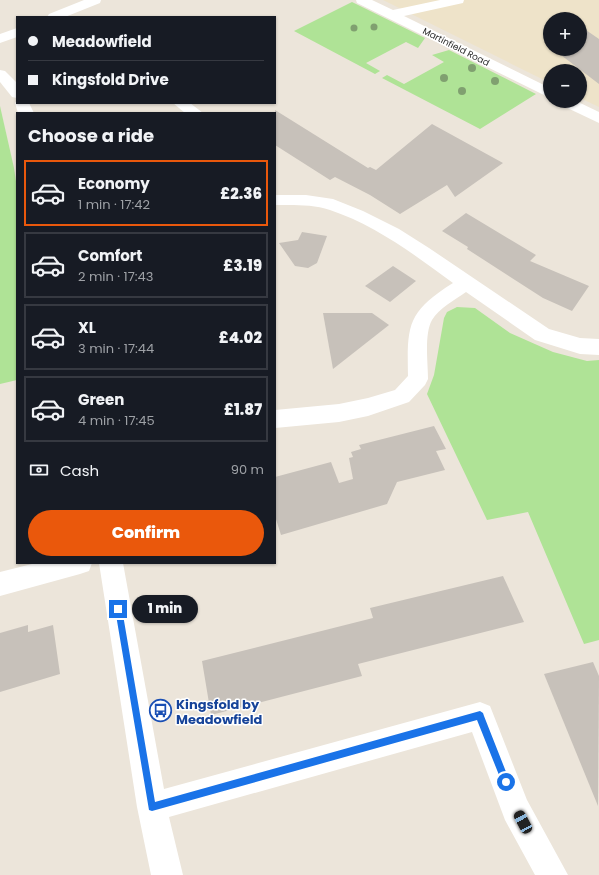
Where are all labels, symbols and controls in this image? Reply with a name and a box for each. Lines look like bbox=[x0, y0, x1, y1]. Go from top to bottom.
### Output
map controls bbox=[543, 12, 587, 108]
button: + bbox=[543, 12, 587, 56]
street label: Martinfield Road bbox=[421, 25, 491, 69]
text: Meadowfield bbox=[52, 31, 152, 52]
button: − bbox=[543, 64, 587, 108]
text: Kingsfold Drive bbox=[52, 69, 169, 90]
text: Choose a ride bbox=[28, 123, 154, 148]
text: Economy bbox=[78, 173, 150, 194]
icon: car bbox=[30, 175, 66, 211]
text: £2.36 bbox=[220, 183, 262, 204]
text: 1 min · 17:42 bbox=[78, 195, 150, 214]
text: Comfort bbox=[78, 245, 142, 266]
icon: car bbox=[30, 247, 66, 283]
text: £3.19 bbox=[223, 255, 262, 276]
text: 2 min · 17:43 bbox=[78, 267, 153, 286]
text: XL bbox=[78, 317, 96, 338]
icon: car bbox=[30, 319, 66, 355]
text: £4.02 bbox=[219, 327, 262, 348]
text: 3 min · 17:44 bbox=[78, 339, 154, 358]
text: Green bbox=[78, 389, 124, 410]
icon: car bbox=[30, 391, 66, 427]
text: £1.87 bbox=[224, 399, 262, 420]
text: 4 min · 17:45 bbox=[78, 411, 155, 430]
icon: cash bbox=[28, 459, 50, 481]
text: Cash bbox=[60, 460, 99, 481]
text: 90 m bbox=[231, 460, 264, 479]
button: Confirm bbox=[28, 510, 264, 556]
callout: 1 min bbox=[132, 595, 198, 623]
text: 1 min bbox=[148, 599, 182, 618]
route end bbox=[109, 600, 127, 618]
place label: Kingsfold by Meadowfield bbox=[176, 695, 262, 729]
bus stop icon: Kingsfold by Meadowfield bbox=[148, 698, 174, 724]
route start bbox=[497, 773, 515, 791]
car bbox=[512, 809, 534, 835]

